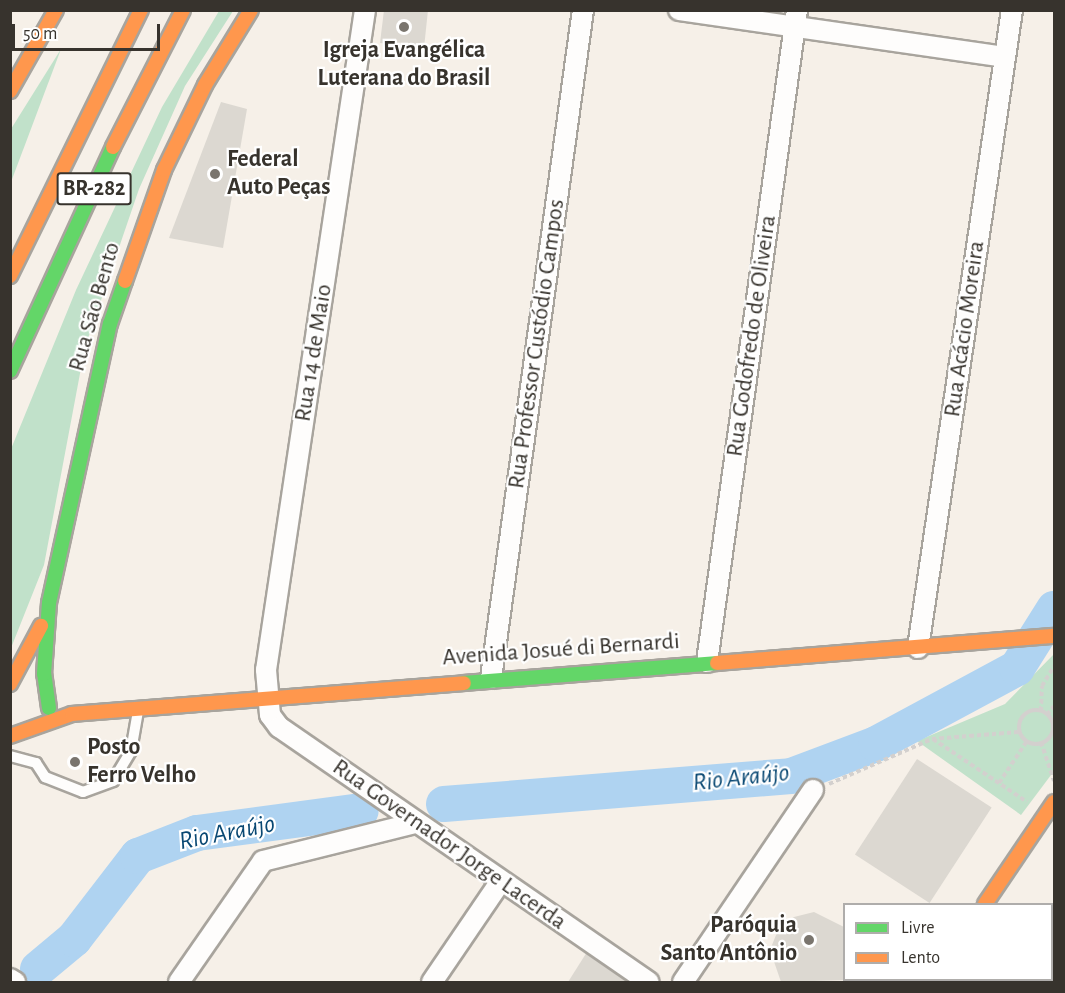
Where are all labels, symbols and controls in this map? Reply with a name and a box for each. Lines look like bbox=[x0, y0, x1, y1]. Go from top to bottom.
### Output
scale bar bbox=[15, 12, 164, 50]
marker: Igreja Evangélica Luterana do Brasil bbox=[397, 20, 411, 34]
text: 50 m bbox=[23, 25, 57, 43]
place label: Igreja Evangélica Luterana do Brasil bbox=[318, 37, 490, 93]
place label: Federal Auto Peças bbox=[227, 146, 330, 202]
marker: Federal Auto Peças bbox=[208, 167, 222, 181]
road number: BR-282 bbox=[56, 170, 132, 208]
street label: Rua Professor Custódio Campos bbox=[502, 197, 572, 491]
street label: Rua Godofredo de Oliveira bbox=[721, 213, 783, 459]
street label: Rua São Bento bbox=[63, 239, 127, 375]
street label: Rua Acácio Moreira bbox=[938, 239, 992, 419]
street label: Rua 14 de Maio bbox=[289, 282, 339, 424]
street label: Avenida Josué di Bernardi bbox=[441, 627, 681, 673]
place label: Posto Ferro Velho bbox=[87, 734, 196, 790]
street label: Rua Governador Jorge Lacerda bbox=[327, 753, 571, 937]
marker: Posto Ferro Velho bbox=[68, 755, 82, 769]
water label: Rio Araújo bbox=[691, 757, 791, 799]
water label: Rio Araújo bbox=[176, 808, 278, 858]
legend bbox=[843, 903, 1053, 981]
place label: Paróquia Santo Antônio bbox=[660, 912, 797, 968]
text: Livre bbox=[901, 919, 935, 937]
marker: Paróquia Santo Antônio bbox=[802, 933, 816, 947]
text: Lento bbox=[901, 949, 940, 967]

